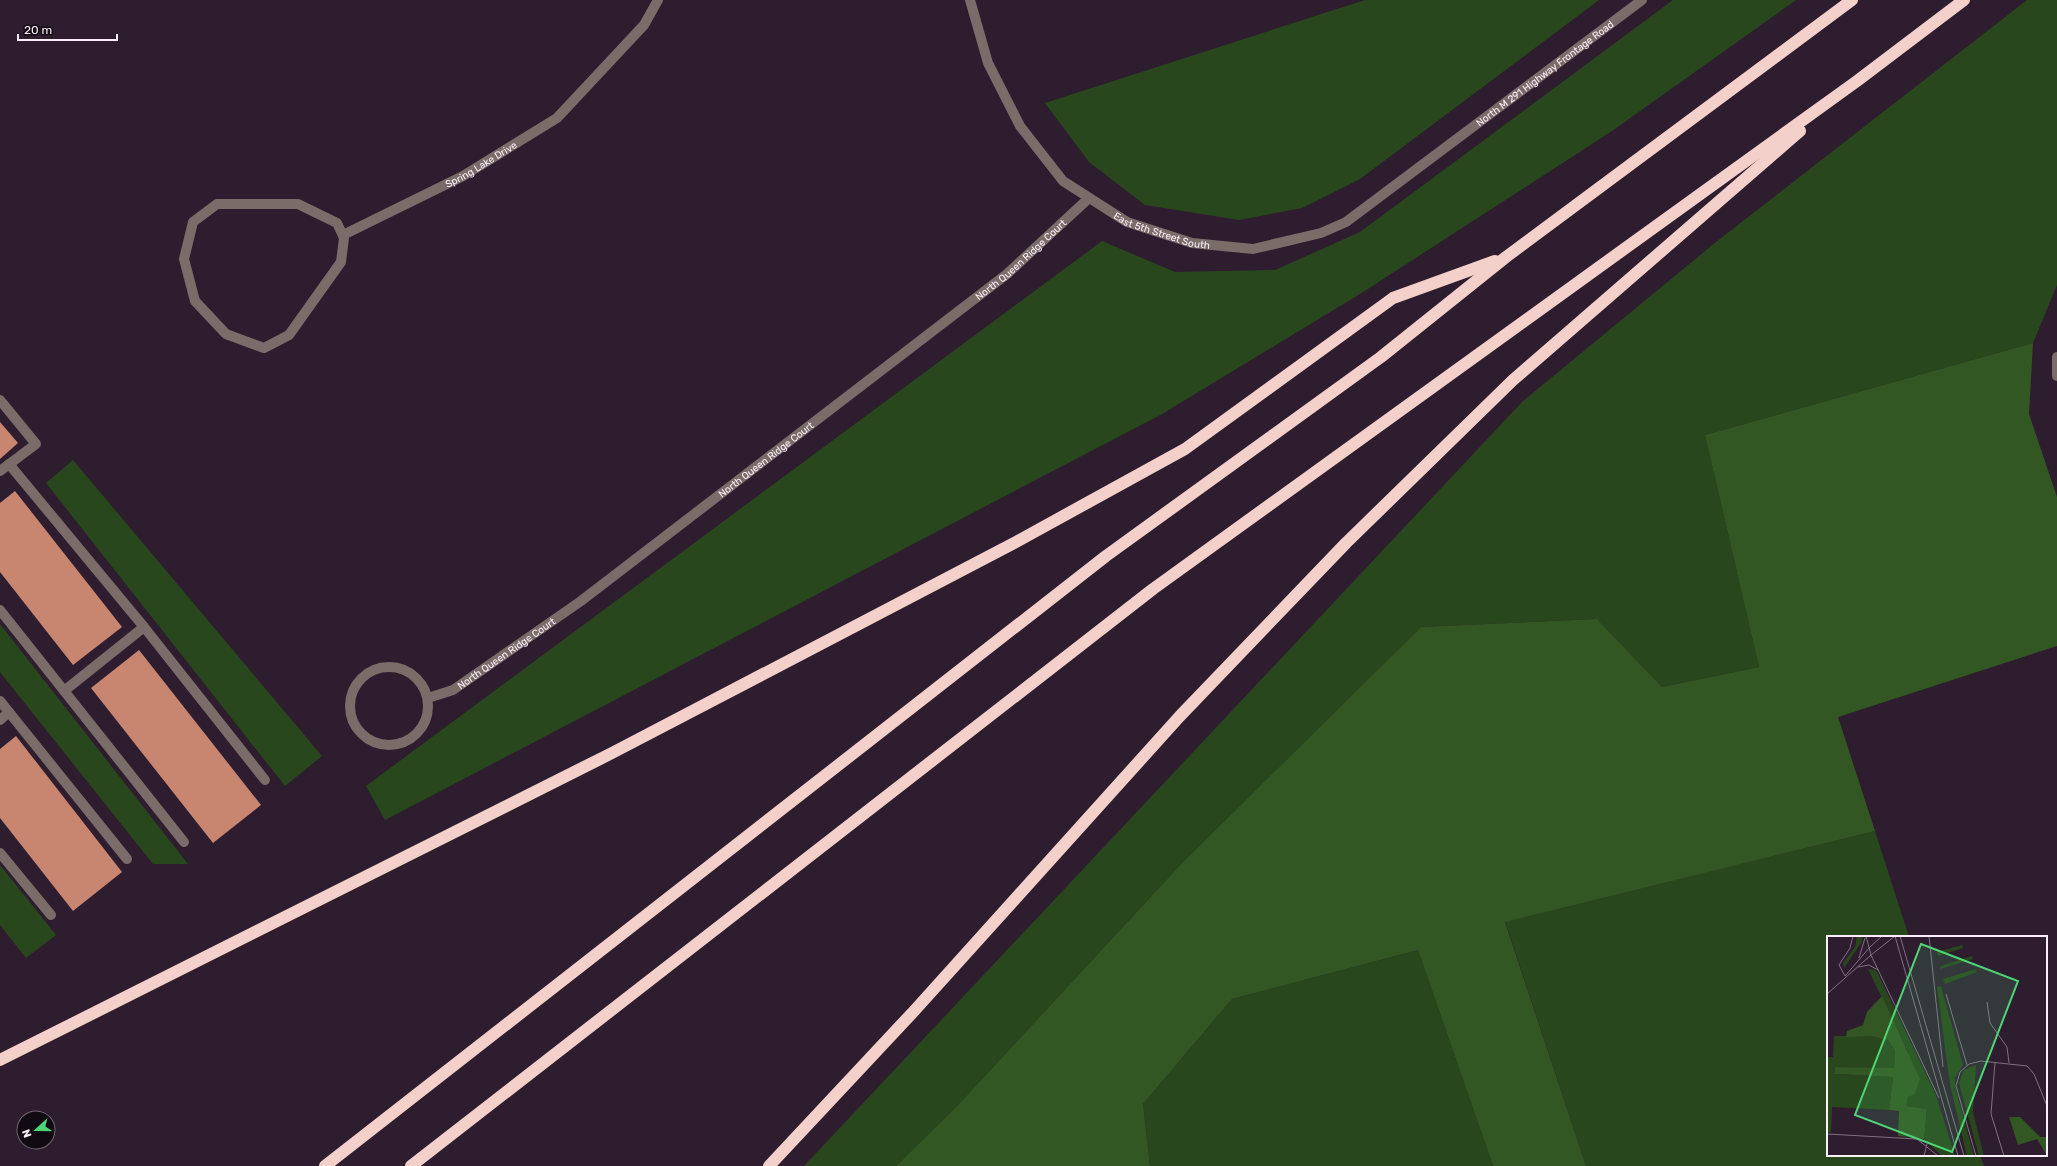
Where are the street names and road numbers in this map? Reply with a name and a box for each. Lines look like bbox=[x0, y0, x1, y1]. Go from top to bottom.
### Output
street label: North M 291 Highway Frontage Road bbox=[1474, 18, 1616, 129]
street label: Spring Lake Drive bbox=[443, 139, 520, 191]
street label: East 5th Street South bbox=[1111, 210, 1211, 252]
street label: North Queen Ridge Court bbox=[973, 217, 1069, 303]
street label: North Queen Ridge Court bbox=[716, 420, 816, 500]
street label: North Queen Ridge Court bbox=[455, 616, 558, 692]

